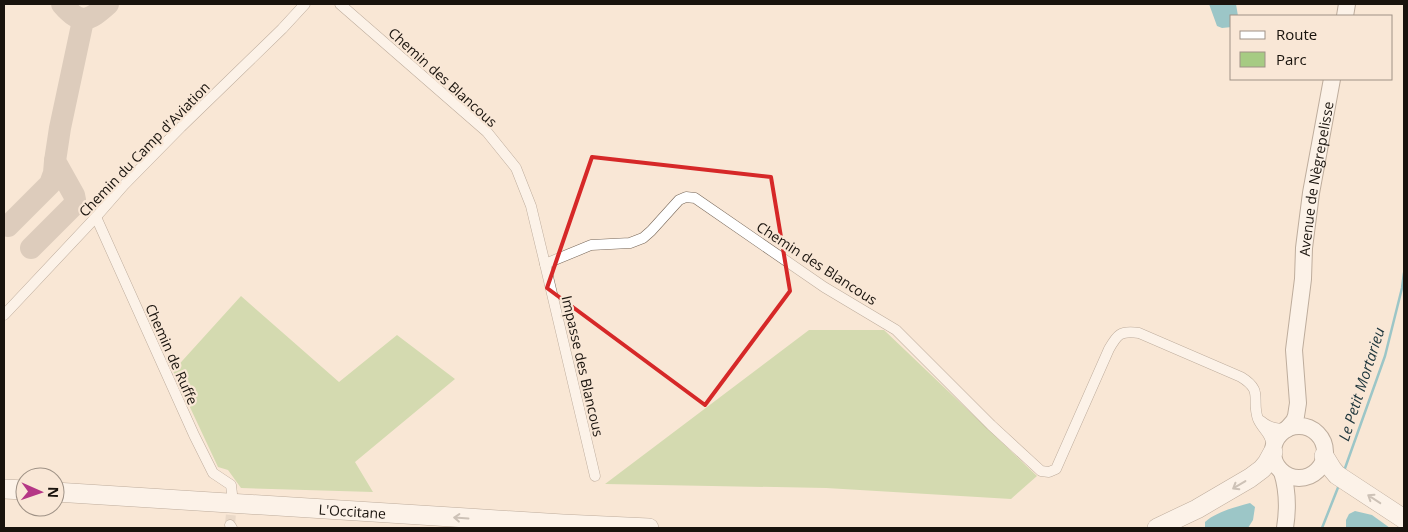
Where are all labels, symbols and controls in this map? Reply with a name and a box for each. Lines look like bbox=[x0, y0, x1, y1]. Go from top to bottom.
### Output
legend bbox=[1230, 15, 1393, 80]
street label: Chemin des Blancous bbox=[385, 23, 502, 131]
text: Route bbox=[1276, 24, 1317, 44]
text: Parc bbox=[1276, 49, 1307, 69]
street label: Chemin du Camp d'Aviation bbox=[74, 77, 214, 221]
street label: Avenue de Nègrepelisse bbox=[1294, 100, 1337, 257]
street label: Chemin des Blancous bbox=[753, 217, 881, 309]
street label: Impasse des Blancous bbox=[558, 294, 609, 439]
street label: Chemin de Ruffe bbox=[141, 301, 203, 408]
water label: Le Petit Mortarieu bbox=[1333, 324, 1389, 443]
north arrow bbox=[15, 467, 65, 517]
one-way arrow bbox=[1232, 480, 1246, 490]
text: N bbox=[44, 486, 63, 498]
one-way arrow bbox=[1367, 494, 1381, 504]
street label: L'Occitane bbox=[318, 499, 387, 522]
one-way arrow bbox=[453, 513, 469, 523]

